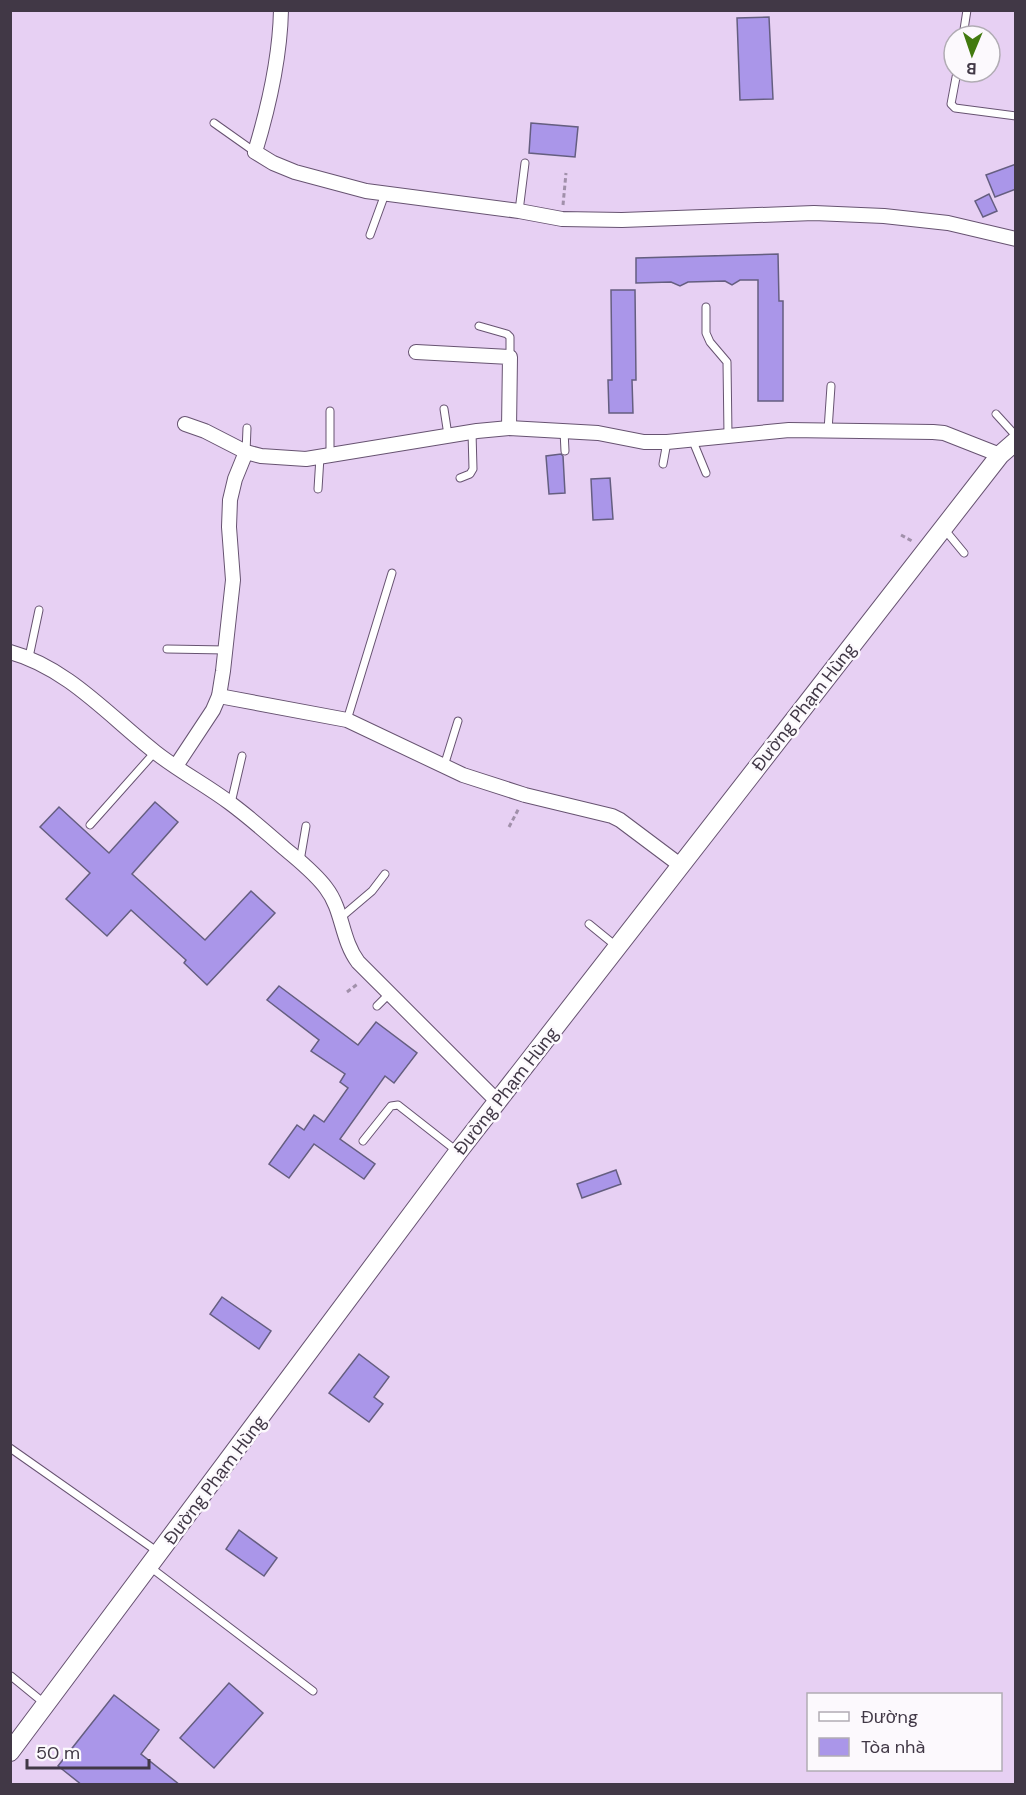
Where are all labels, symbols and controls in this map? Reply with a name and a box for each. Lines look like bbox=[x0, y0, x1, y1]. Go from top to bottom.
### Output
north arrow bbox=[942, 24, 1002, 84]
text: B bbox=[966, 58, 977, 79]
street label: Đường Phạm Hùng bbox=[746, 638, 862, 776]
street label: Đường Phạm Hùng bbox=[448, 1022, 564, 1160]
street label: Đường Phạm Hùng bbox=[158, 1410, 272, 1550]
legend bbox=[807, 1693, 1002, 1771]
text: Đường bbox=[861, 1705, 918, 1729]
scale bar bbox=[27, 1732, 148, 1770]
text: Tòa nhà bbox=[861, 1735, 925, 1759]
text: 50 m bbox=[36, 1741, 80, 1765]

